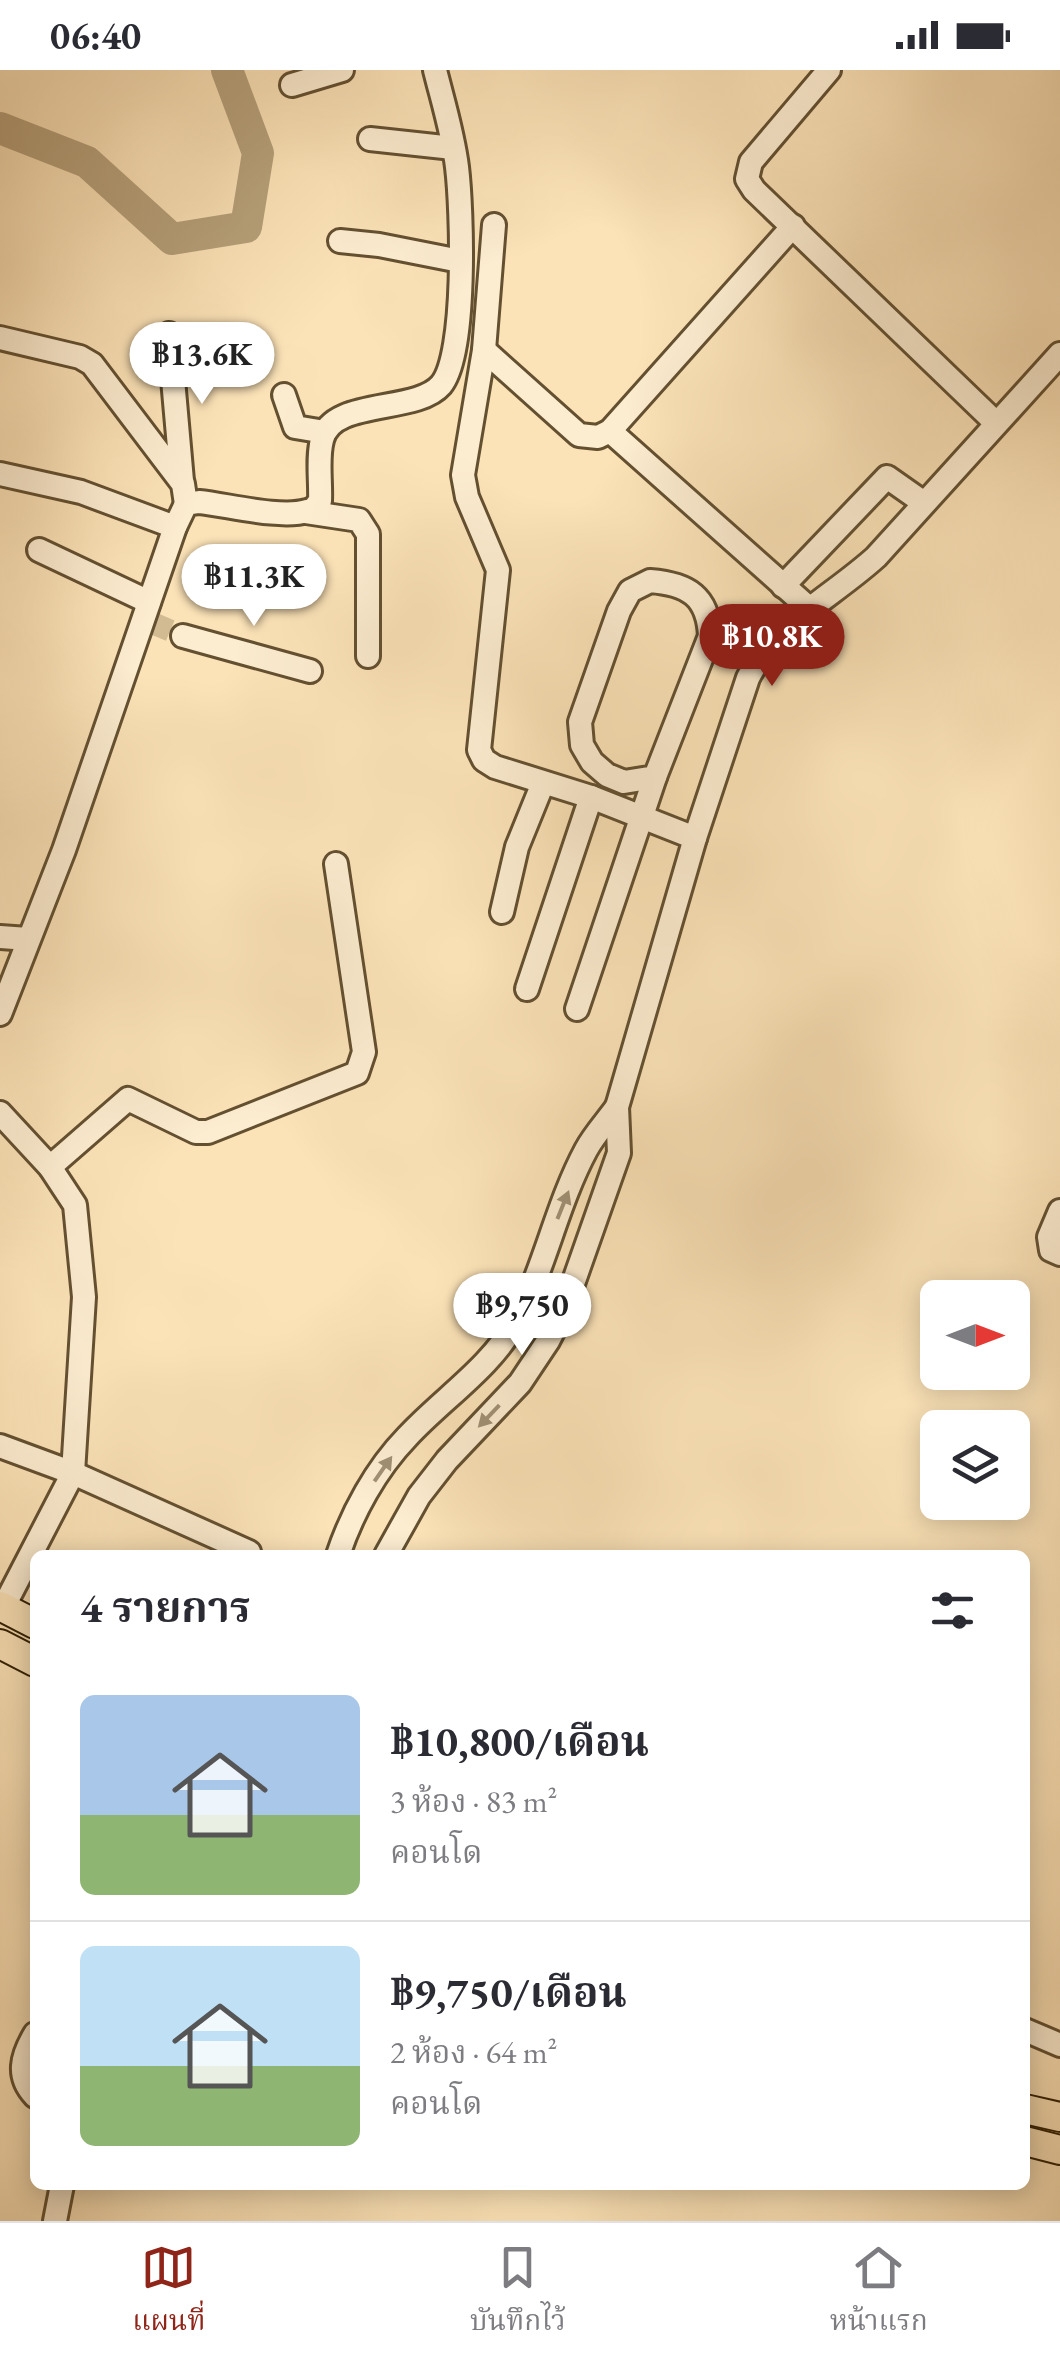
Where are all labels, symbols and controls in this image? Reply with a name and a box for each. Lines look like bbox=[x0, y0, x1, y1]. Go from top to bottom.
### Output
text: 06:40 bbox=[50, 11, 141, 60]
pin: ฿13.6K bbox=[121, 322, 283, 407]
text: ฿13.6K bbox=[152, 333, 253, 375]
pin: ฿11.3K bbox=[173, 544, 335, 629]
text: ฿11.3K bbox=[204, 555, 305, 597]
pin: ฿10.8K bbox=[691, 604, 853, 689]
text: ฿10.8K bbox=[722, 615, 823, 657]
one-way arrow bbox=[555, 1190, 571, 1220]
pin: ฿9,750 bbox=[441, 1273, 603, 1358]
north arrow bbox=[920, 1280, 1030, 1390]
map controls bbox=[920, 1280, 1030, 1520]
text: ฿9,750 bbox=[475, 1284, 569, 1326]
one-way arrow bbox=[477, 1403, 501, 1427]
button: layers bbox=[920, 1410, 1030, 1520]
one-way arrow bbox=[373, 1456, 392, 1482]
text: 4 รายการ bbox=[80, 1580, 251, 1635]
icon: filters bbox=[925, 1583, 980, 1638]
text: ฿10,800/เดือน bbox=[390, 1714, 649, 1769]
icon: home bbox=[160, 1735, 280, 1855]
text: 3 ห้อง · 83 m² bbox=[390, 1780, 557, 1822]
text: คอนโด bbox=[390, 1831, 483, 1873]
text: ฿9,750/เดือน bbox=[390, 1965, 627, 2020]
icon: home bbox=[160, 1986, 280, 2106]
text: 2 ห้อง · 64 m² bbox=[390, 2031, 557, 2073]
text: คอนโด bbox=[390, 2082, 483, 2124]
tab: แผนที่ bbox=[132, 2240, 206, 2345]
tab: บันทึกไว้ bbox=[470, 2240, 565, 2345]
tab: หน้าแรก bbox=[830, 2240, 928, 2345]

